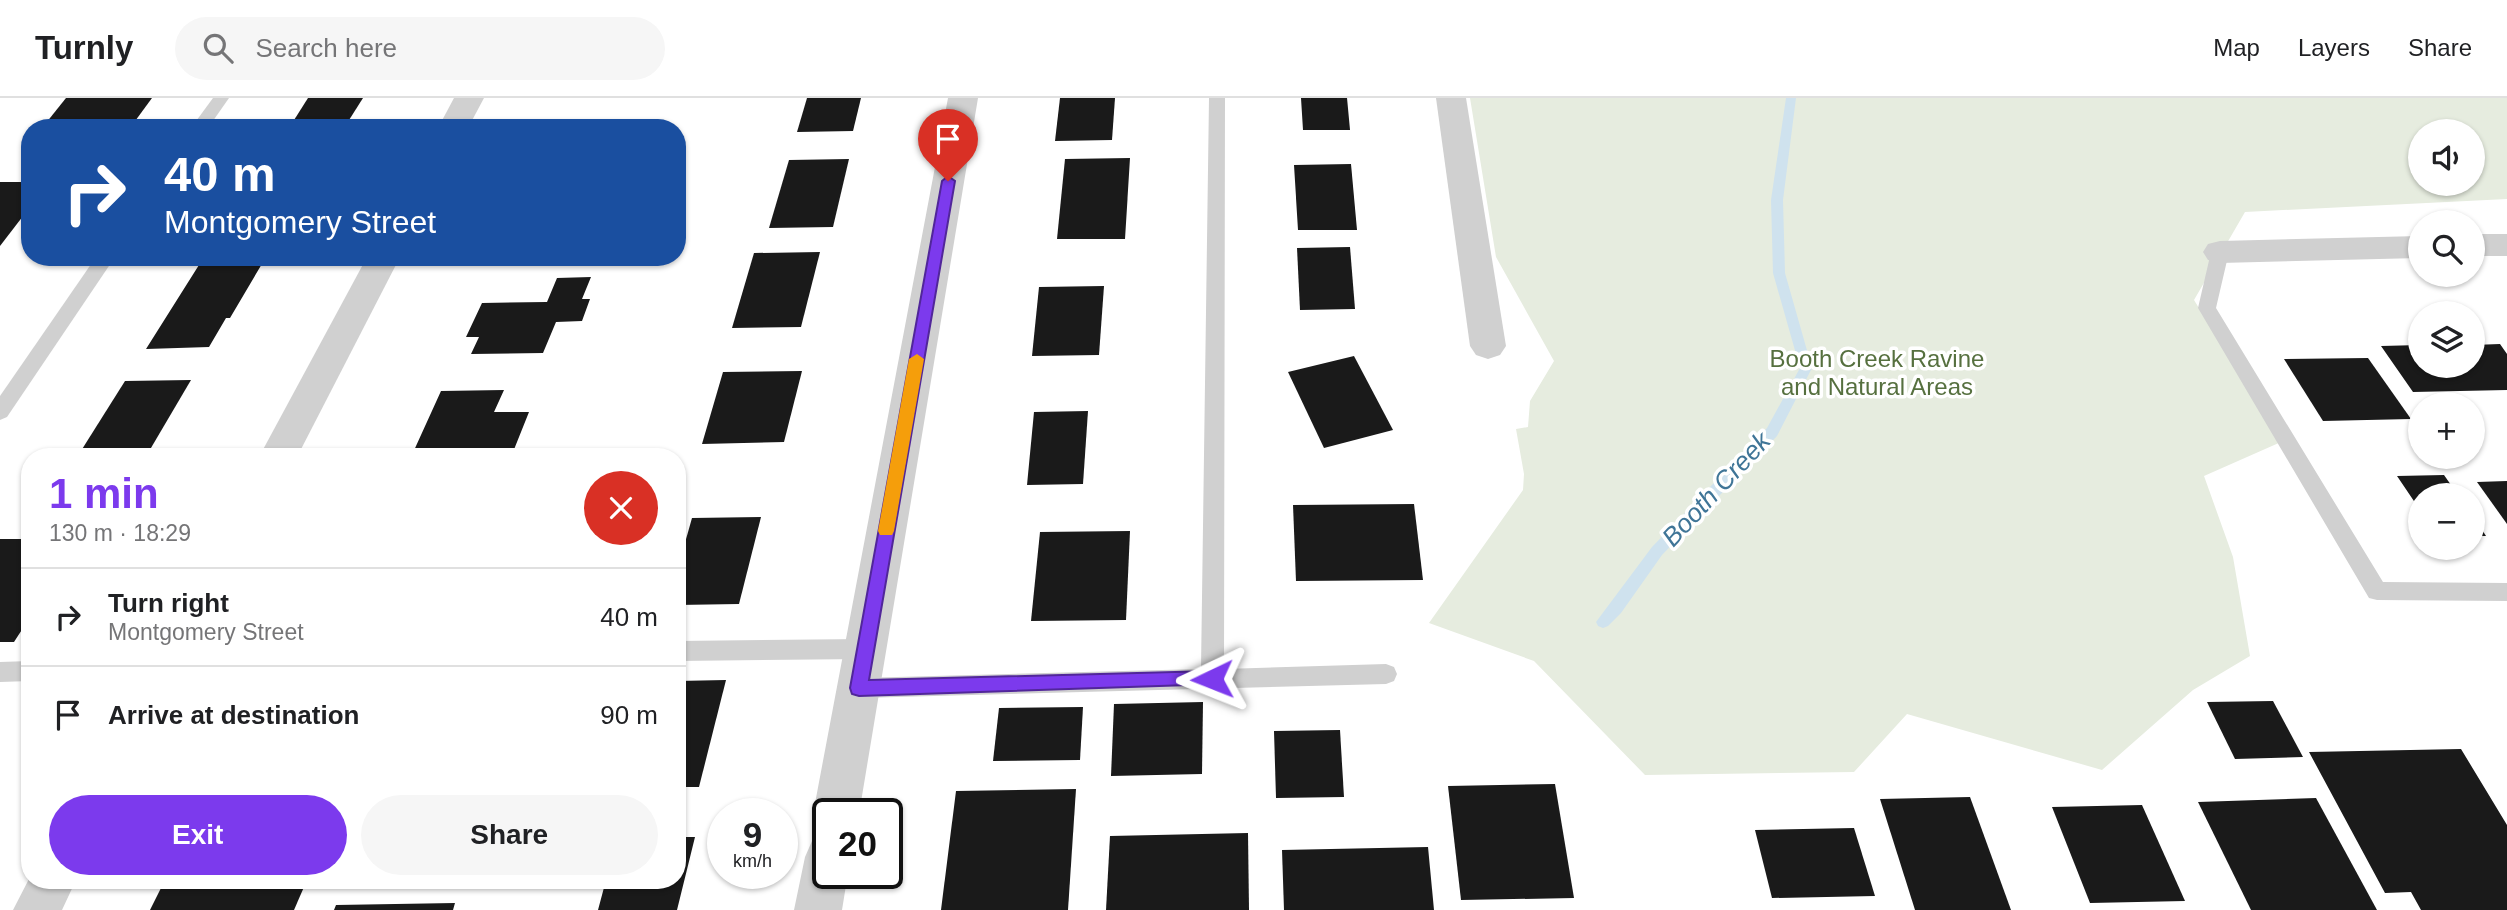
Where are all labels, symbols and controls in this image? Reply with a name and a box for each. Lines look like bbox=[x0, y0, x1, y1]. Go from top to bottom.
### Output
search box bbox=[175, 17, 665, 80]
text: Turnly bbox=[35, 29, 133, 66]
icon: search bbox=[199, 29, 237, 67]
text: Search here bbox=[255, 33, 397, 63]
text: Map bbox=[2213, 34, 2260, 61]
text: Layers bbox=[2298, 34, 2370, 61]
text: Share bbox=[2408, 34, 2472, 61]
pin bbox=[918, 109, 978, 181]
map controls bbox=[2408, 119, 2485, 560]
button: sound bbox=[2408, 119, 2485, 196]
icon: arrive bbox=[929, 120, 967, 158]
icon: right bbox=[49, 147, 140, 238]
text: 40 m bbox=[164, 147, 276, 201]
text: Montgomery Street bbox=[164, 204, 436, 240]
button: search bbox=[2408, 210, 2485, 287]
button: layers bbox=[2408, 301, 2485, 378]
park label: Booth Creek Ravine and Natural Areas bbox=[1770, 345, 1984, 400]
button: + bbox=[2408, 392, 2485, 469]
water label: Booth Creek bbox=[1656, 424, 1778, 552]
text: 1 min bbox=[49, 470, 159, 517]
button: close bbox=[584, 471, 658, 545]
button: − bbox=[2408, 483, 2485, 560]
text: 130 m · 18:29 bbox=[49, 520, 191, 546]
text: Turn right bbox=[108, 588, 229, 618]
icon: right bbox=[49, 598, 87, 636]
text: 40 m bbox=[600, 602, 658, 632]
text: Montgomery Street bbox=[108, 619, 304, 645]
position arrow bbox=[1175, 642, 1249, 716]
icon: arrive bbox=[49, 696, 87, 734]
text: Arrive at destination bbox=[108, 700, 359, 730]
text: 90 m bbox=[600, 700, 658, 730]
button: Exit bbox=[49, 795, 347, 875]
button: Share bbox=[361, 795, 658, 875]
speed limit sign: 20 bbox=[812, 798, 903, 889]
text: 9 bbox=[743, 815, 762, 854]
text: km/h bbox=[733, 851, 772, 871]

